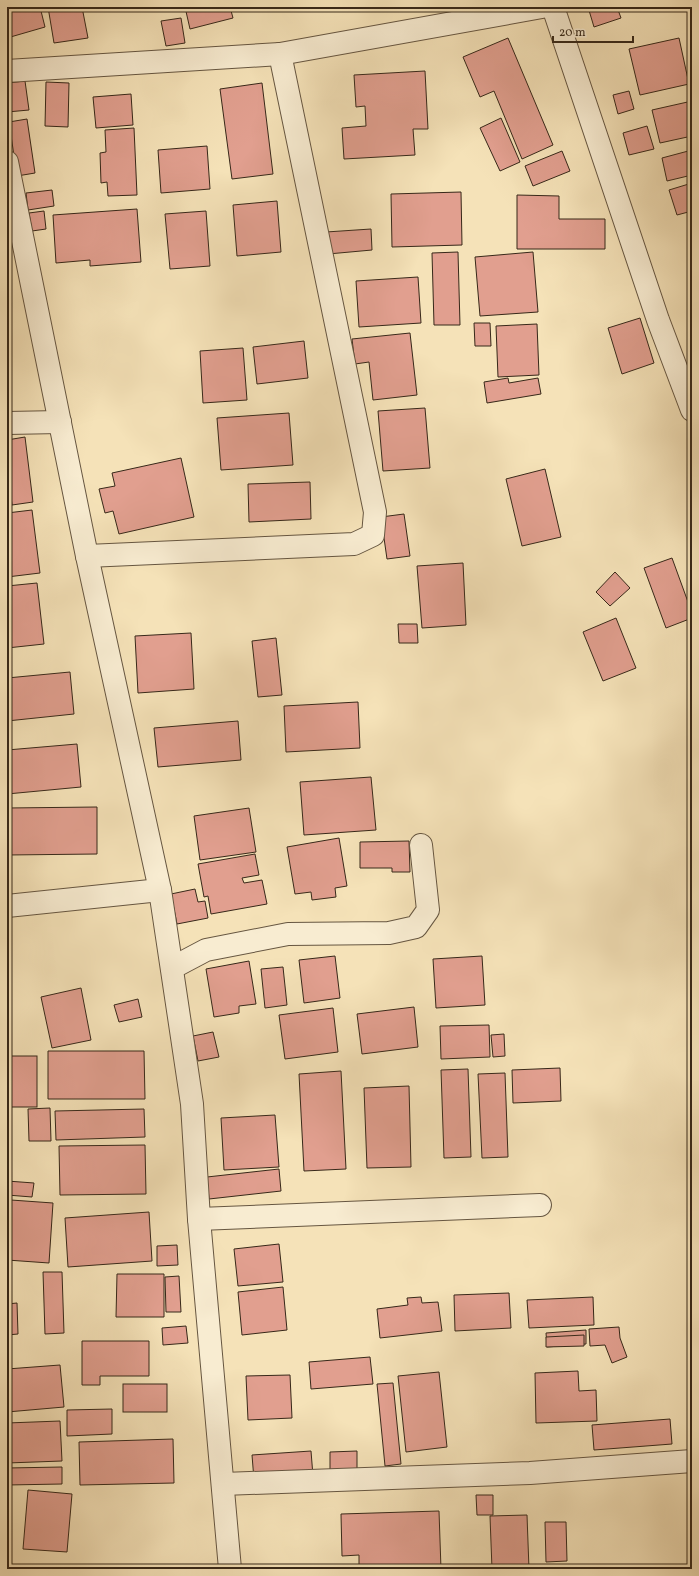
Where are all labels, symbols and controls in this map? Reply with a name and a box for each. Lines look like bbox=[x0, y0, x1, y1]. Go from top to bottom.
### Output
scale bar bbox=[553, 18, 633, 44]
text: 20 m bbox=[559, 25, 586, 41]

